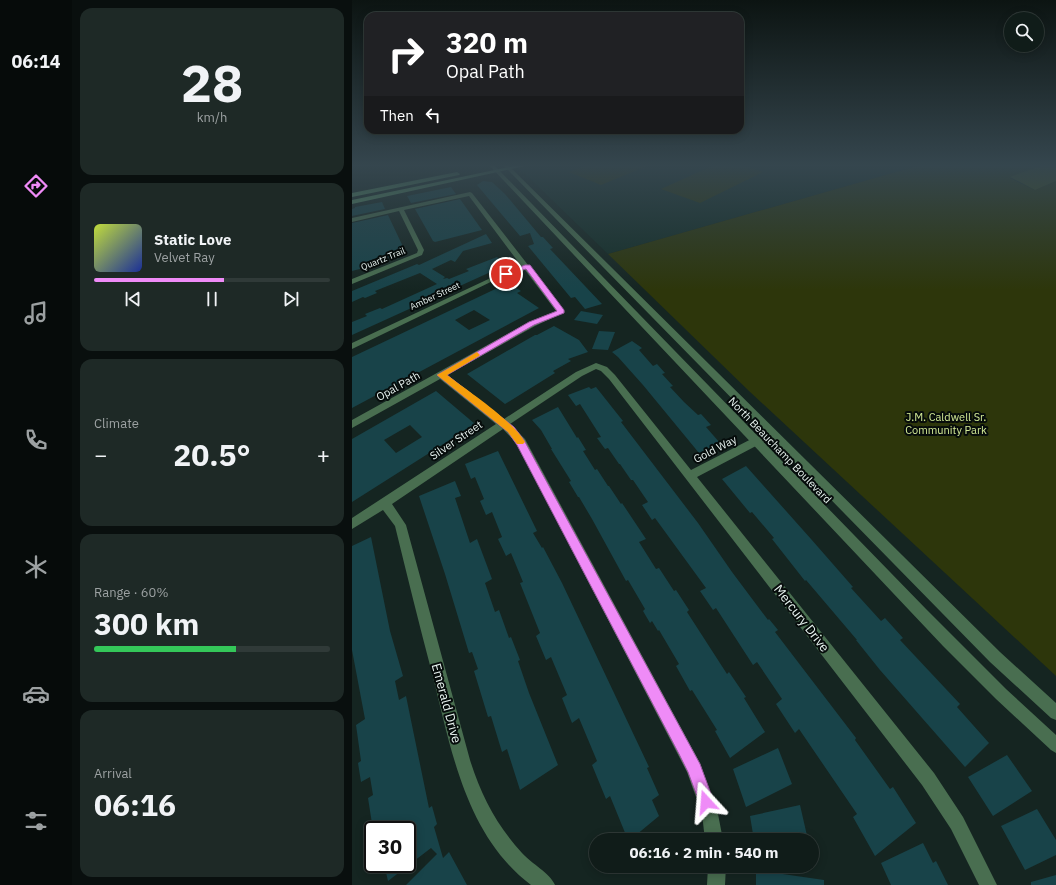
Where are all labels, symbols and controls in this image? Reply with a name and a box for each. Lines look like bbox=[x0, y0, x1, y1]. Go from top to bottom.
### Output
map controls bbox=[1004, 12, 1044, 52]
button: search bbox=[1004, 12, 1044, 52]
text: 320 m bbox=[446, 24, 528, 61]
icon: right bbox=[380, 28, 432, 80]
text: 28 bbox=[181, 49, 243, 116]
text: 06:14 bbox=[11, 50, 61, 73]
text: Opal Path bbox=[446, 60, 525, 83]
icon: left bbox=[422, 104, 444, 126]
text: Then bbox=[380, 106, 414, 125]
text: km/h bbox=[197, 109, 227, 126]
icon: directions bbox=[22, 172, 50, 200]
text: Static Love bbox=[154, 230, 231, 249]
street label: Quartz Trail bbox=[359, 245, 407, 272]
text: Velvet Ray bbox=[154, 249, 215, 266]
pin bbox=[489, 257, 523, 291]
icon: arrive bbox=[495, 263, 517, 285]
street label: Amber Street bbox=[408, 279, 462, 312]
icon: previous bbox=[122, 288, 144, 310]
icon: pause bbox=[201, 288, 223, 310]
icon: next bbox=[280, 288, 302, 310]
icon: music bbox=[22, 299, 50, 327]
street label: Opal Path bbox=[374, 368, 422, 404]
street label: North Beauchamp Boulevard bbox=[726, 394, 834, 506]
park label: J.M. Caldwell Sr. Community Park bbox=[905, 410, 987, 437]
text: Climate bbox=[94, 415, 139, 432]
street label: Silver Street bbox=[427, 417, 485, 463]
icon: phone bbox=[22, 426, 50, 454]
street label: Gold Way bbox=[691, 432, 739, 466]
text: 20.5° bbox=[173, 435, 251, 474]
text: − bbox=[94, 440, 107, 469]
text: + bbox=[317, 440, 330, 469]
icon: climate bbox=[22, 553, 50, 581]
street label: Mercury Drive bbox=[770, 581, 833, 655]
text: Range · 60% bbox=[94, 584, 168, 601]
text: 300 km bbox=[94, 604, 199, 643]
street label: Emerald Drive bbox=[428, 661, 465, 745]
icon: car bbox=[22, 680, 50, 708]
text: Arrival bbox=[94, 765, 132, 782]
position arrow bbox=[685, 781, 727, 823]
text: 06:16 bbox=[94, 785, 176, 824]
icon: filters bbox=[22, 807, 50, 835]
speed limit sign: 30 bbox=[364, 821, 416, 873]
text: 06:16 · 2 min · 540 m bbox=[630, 843, 778, 862]

